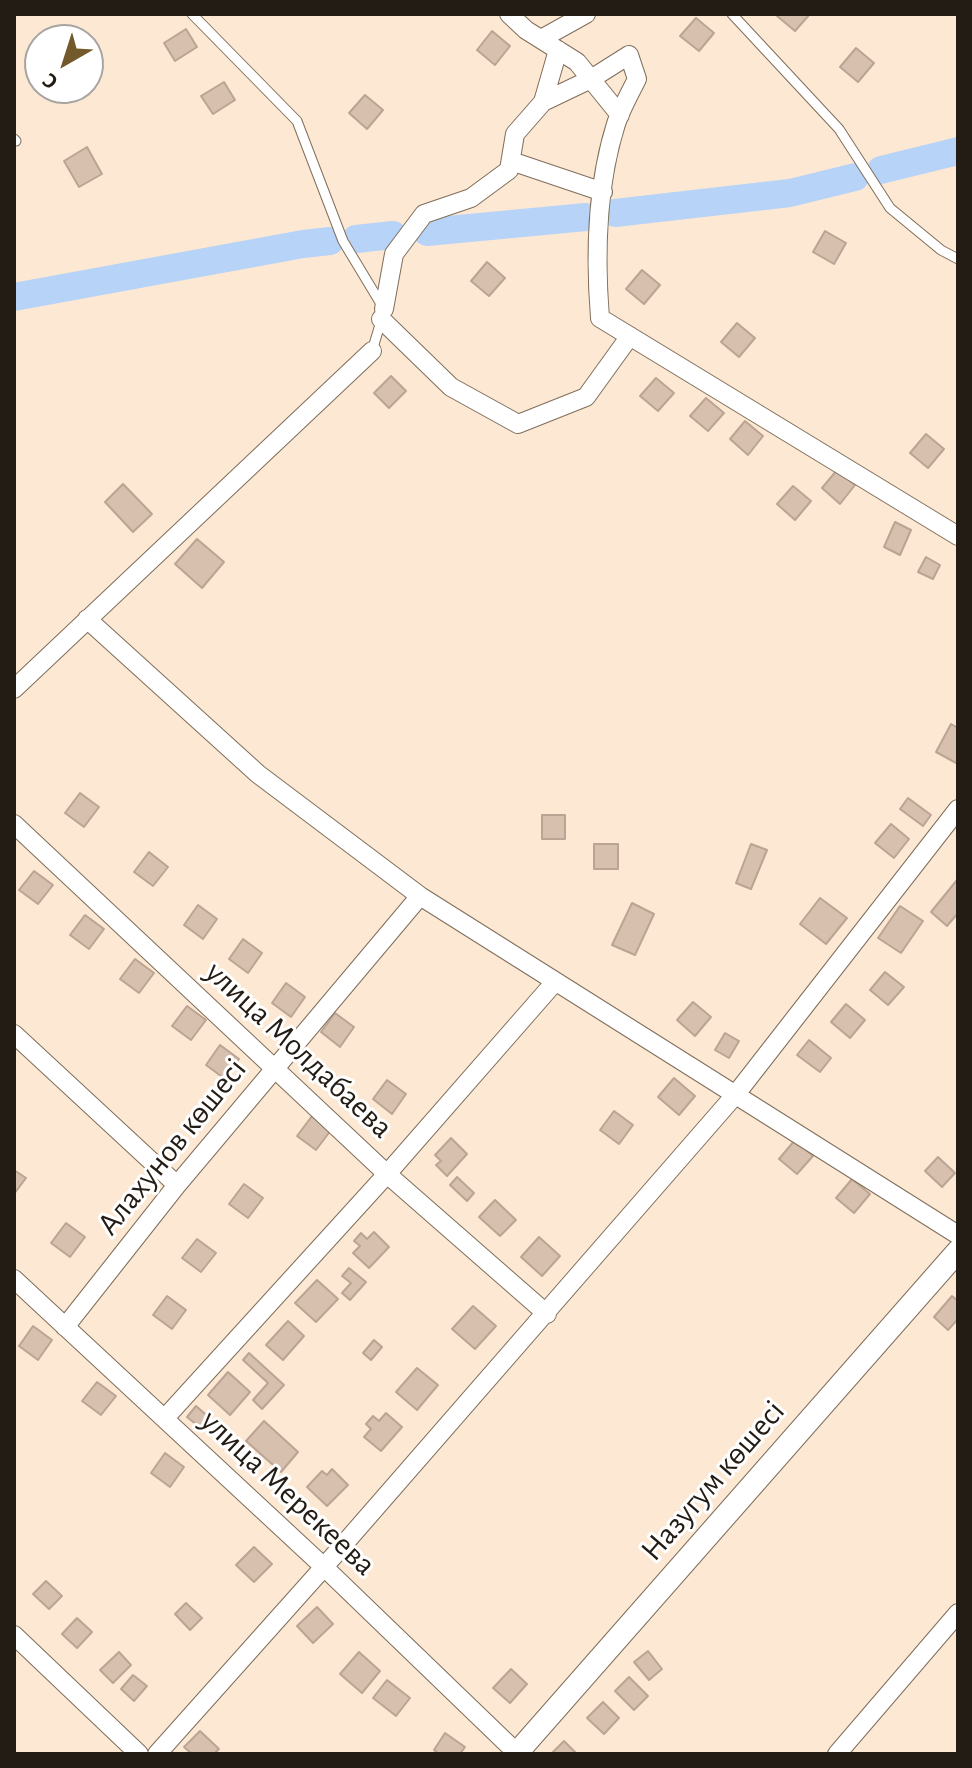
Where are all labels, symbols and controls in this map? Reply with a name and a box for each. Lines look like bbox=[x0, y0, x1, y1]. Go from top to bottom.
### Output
north arrow bbox=[24, 24, 104, 104]
text: С bbox=[39, 69, 62, 93]
street label: улица Молдабаева bbox=[197, 953, 401, 1147]
street label: Алахунов көшесі bbox=[89, 1051, 255, 1243]
street label: Назугум көшесі bbox=[633, 1393, 793, 1569]
street label: улица Мерекеева bbox=[192, 1402, 384, 1584]

